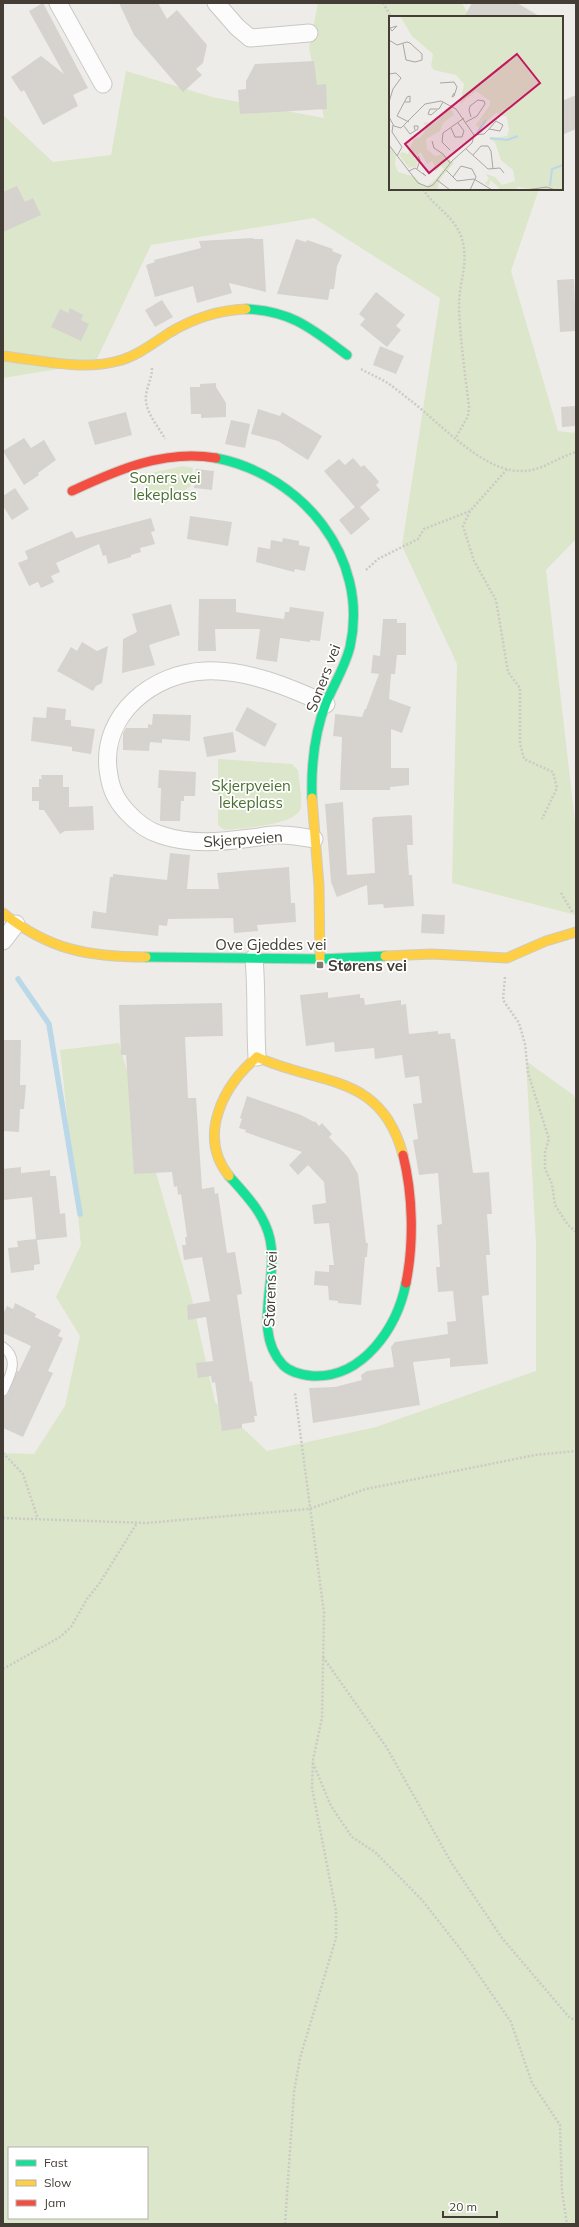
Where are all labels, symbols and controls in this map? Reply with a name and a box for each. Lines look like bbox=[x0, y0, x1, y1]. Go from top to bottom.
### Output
inset map bbox=[389, 16, 563, 190]
park label: Soners vei lekeplass bbox=[129, 468, 201, 504]
street label: Soners vei bbox=[301, 641, 345, 715]
park label: Skjerpveien lekeplass bbox=[211, 776, 291, 812]
street label: Skjerpveien bbox=[203, 827, 283, 851]
street label: Ove Gjeddes vei bbox=[215, 935, 327, 954]
place label: Størens vei bbox=[328, 956, 407, 975]
marker: Størens vei bbox=[315, 960, 325, 970]
street label: Størens vei bbox=[259, 1251, 281, 1327]
legend bbox=[8, 2147, 148, 2219]
text: Fast bbox=[44, 2155, 68, 2170]
text: Slow bbox=[44, 2175, 72, 2190]
scale bar bbox=[443, 2193, 497, 2219]
text: Jam bbox=[44, 2195, 66, 2210]
text: 20 m bbox=[449, 2199, 477, 2214]

